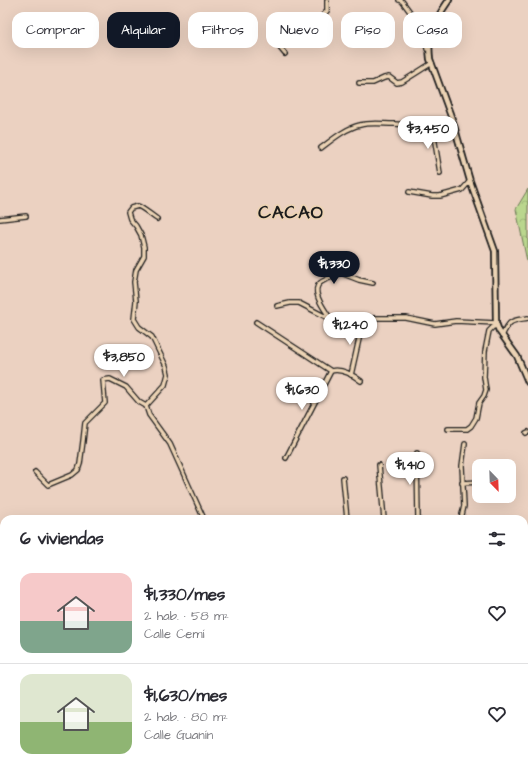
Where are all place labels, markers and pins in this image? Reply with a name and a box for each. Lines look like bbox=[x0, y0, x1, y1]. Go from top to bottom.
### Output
pin: $3,450 bbox=[395, 116, 461, 150]
pin: $1,330 bbox=[301, 251, 367, 285]
pin: $1,240 bbox=[317, 312, 383, 346]
pin: $3,850 bbox=[91, 344, 157, 378]
pin: $1,630 bbox=[269, 377, 335, 411]
pin: $1,410 bbox=[377, 452, 443, 486]

